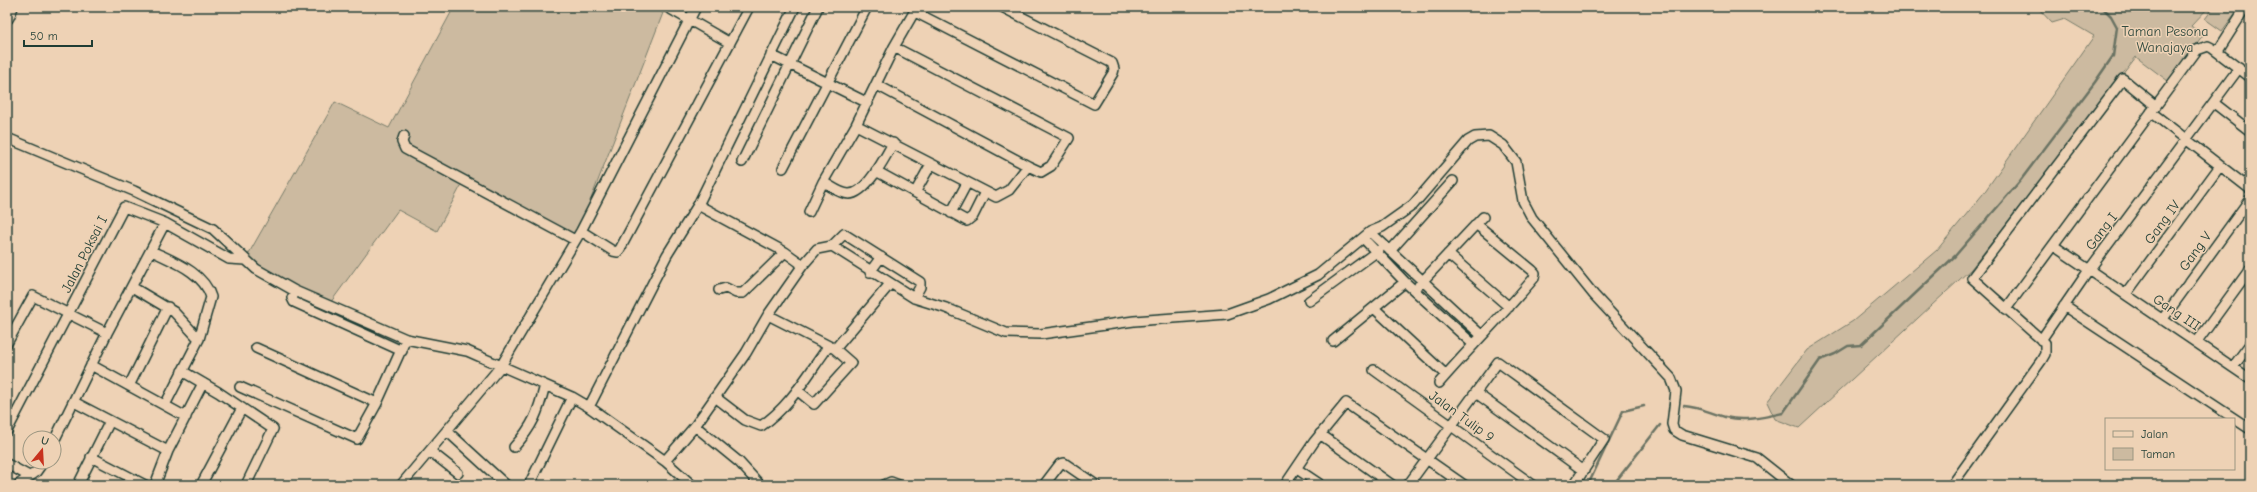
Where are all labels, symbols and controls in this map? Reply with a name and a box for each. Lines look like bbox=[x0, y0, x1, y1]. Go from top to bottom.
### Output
scale bar bbox=[24, 22, 92, 48]
park label: Taman Pesona Wanajaya bbox=[2122, 23, 2208, 56]
text: 50 m bbox=[30, 29, 58, 43]
street label: Gang IV bbox=[2141, 197, 2184, 248]
street label: Gang I bbox=[2082, 209, 2121, 253]
street label: Jalan Poksai I bbox=[58, 213, 111, 296]
street label: Gang V bbox=[2175, 228, 2216, 274]
street label: Gang III bbox=[2150, 290, 2204, 334]
street label: Jalan Tulip 9 bbox=[1426, 387, 1498, 446]
legend bbox=[2105, 418, 2235, 470]
text: Jalan bbox=[2141, 427, 2168, 441]
north arrow bbox=[22, 430, 62, 470]
text: U bbox=[39, 434, 50, 448]
text: Taman bbox=[2141, 447, 2175, 461]

